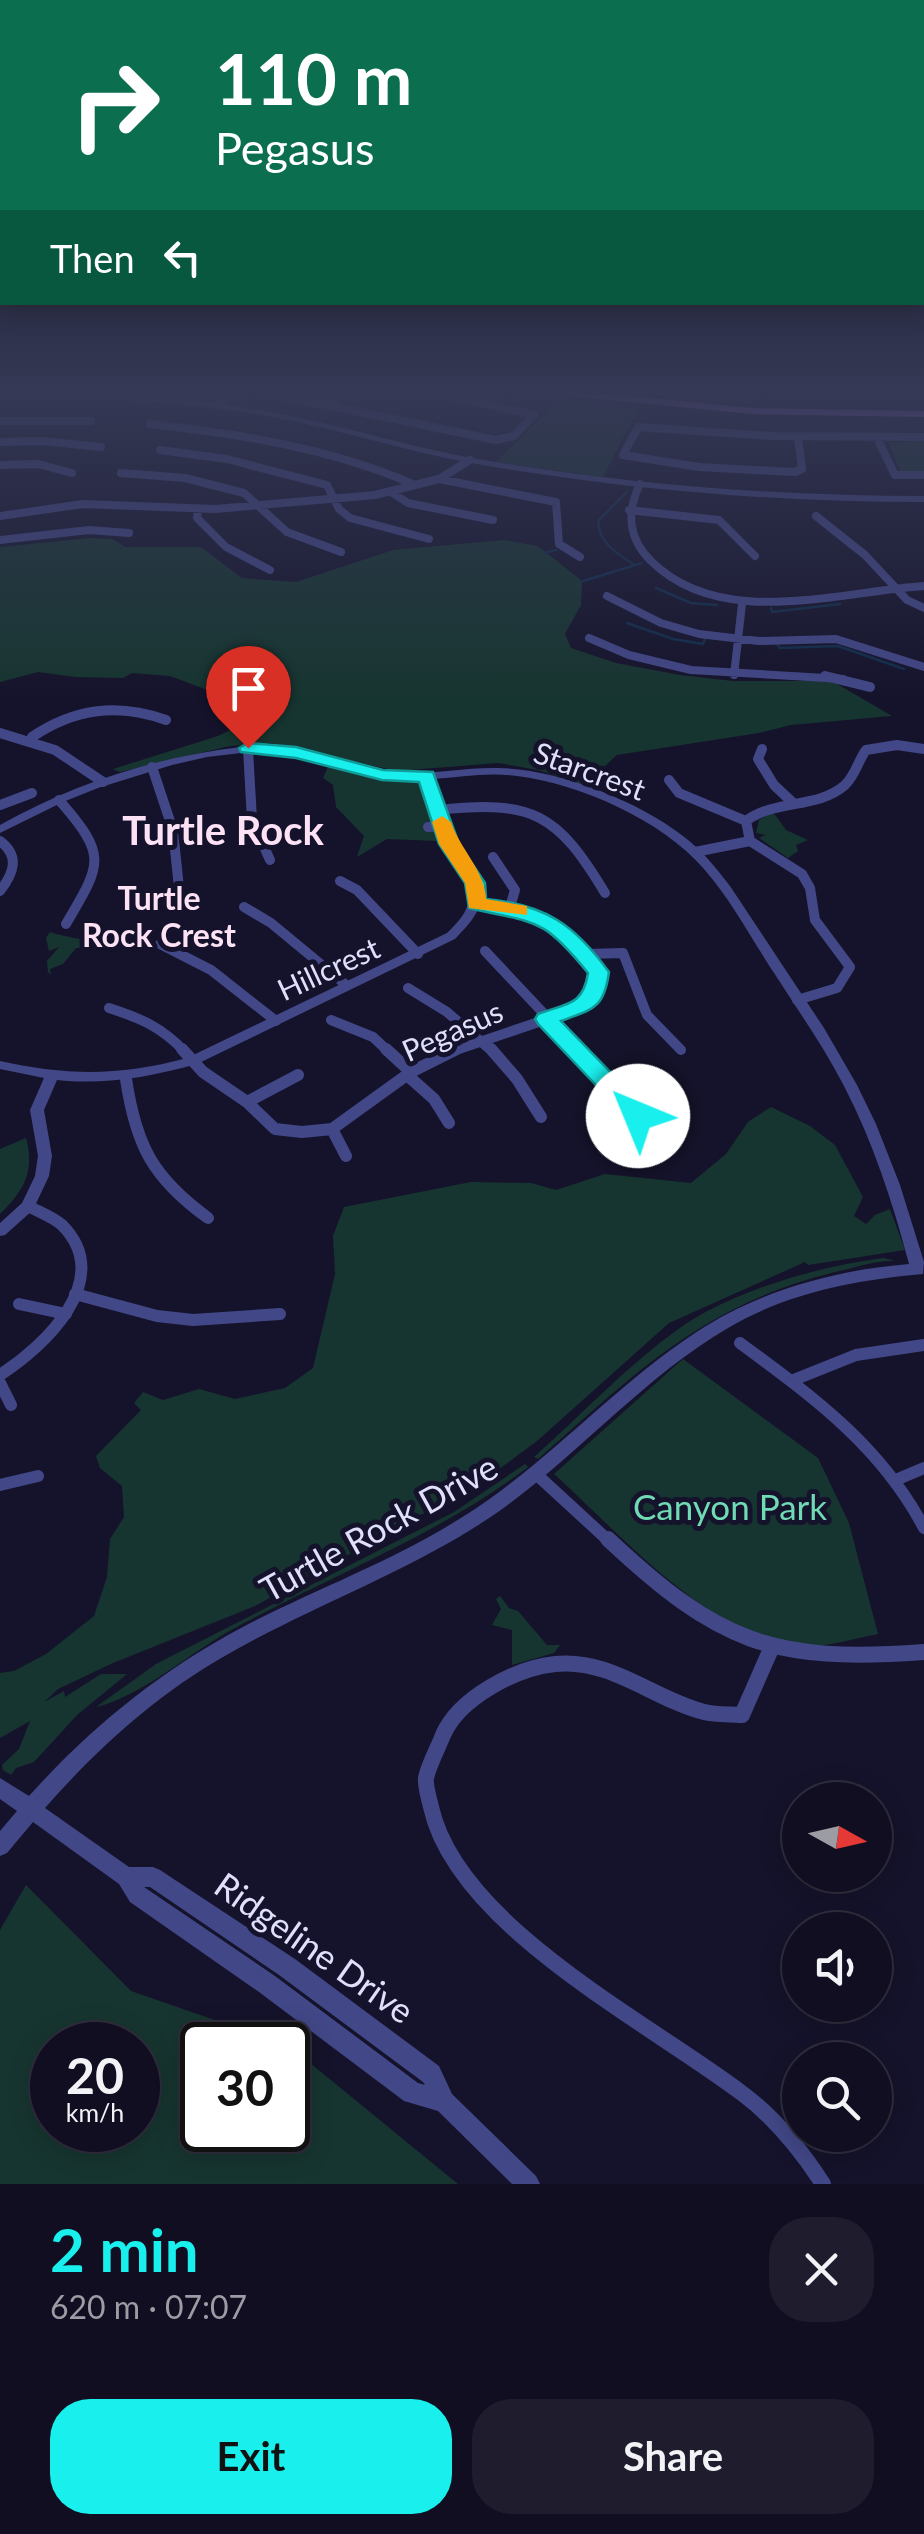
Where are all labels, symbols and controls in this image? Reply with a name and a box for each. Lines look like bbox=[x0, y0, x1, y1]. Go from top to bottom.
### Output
text: 110 m bbox=[215, 36, 412, 120]
icon: right bbox=[50, 40, 180, 170]
text: Pegasus bbox=[215, 121, 374, 175]
icon: left bbox=[155, 230, 210, 285]
text: Then bbox=[50, 235, 135, 281]
pin bbox=[206, 646, 291, 749]
icon: arrive bbox=[221, 661, 276, 716]
street label: Starcrest bbox=[529, 733, 651, 807]
district label: Turtle Rock bbox=[122, 806, 324, 854]
district label: Turtle Rock Crest bbox=[82, 878, 236, 954]
street label: Hillcrest bbox=[271, 929, 385, 1007]
street label: Pegasus bbox=[396, 992, 508, 1068]
position arrow bbox=[586, 1064, 690, 1168]
street label: Turtle Rock Drive bbox=[252, 1444, 504, 1610]
park label: Canyon Park bbox=[633, 1485, 827, 1527]
north arrow bbox=[782, 1782, 892, 1892]
map controls bbox=[782, 1782, 892, 2152]
street label: Ridgeline Drive bbox=[207, 1863, 423, 2031]
button: sound bbox=[782, 1912, 892, 2022]
speed limit sign: 30 bbox=[180, 2022, 310, 2152]
button: search bbox=[782, 2042, 892, 2152]
text: 20 bbox=[66, 2045, 124, 2105]
text: km/h bbox=[66, 2097, 124, 2127]
text: 2 min bbox=[50, 2213, 199, 2285]
button: close bbox=[769, 2217, 874, 2322]
text: 620 m · 07:07 bbox=[50, 2287, 247, 2326]
button: Exit bbox=[50, 2399, 452, 2514]
button: Share bbox=[472, 2399, 874, 2514]

